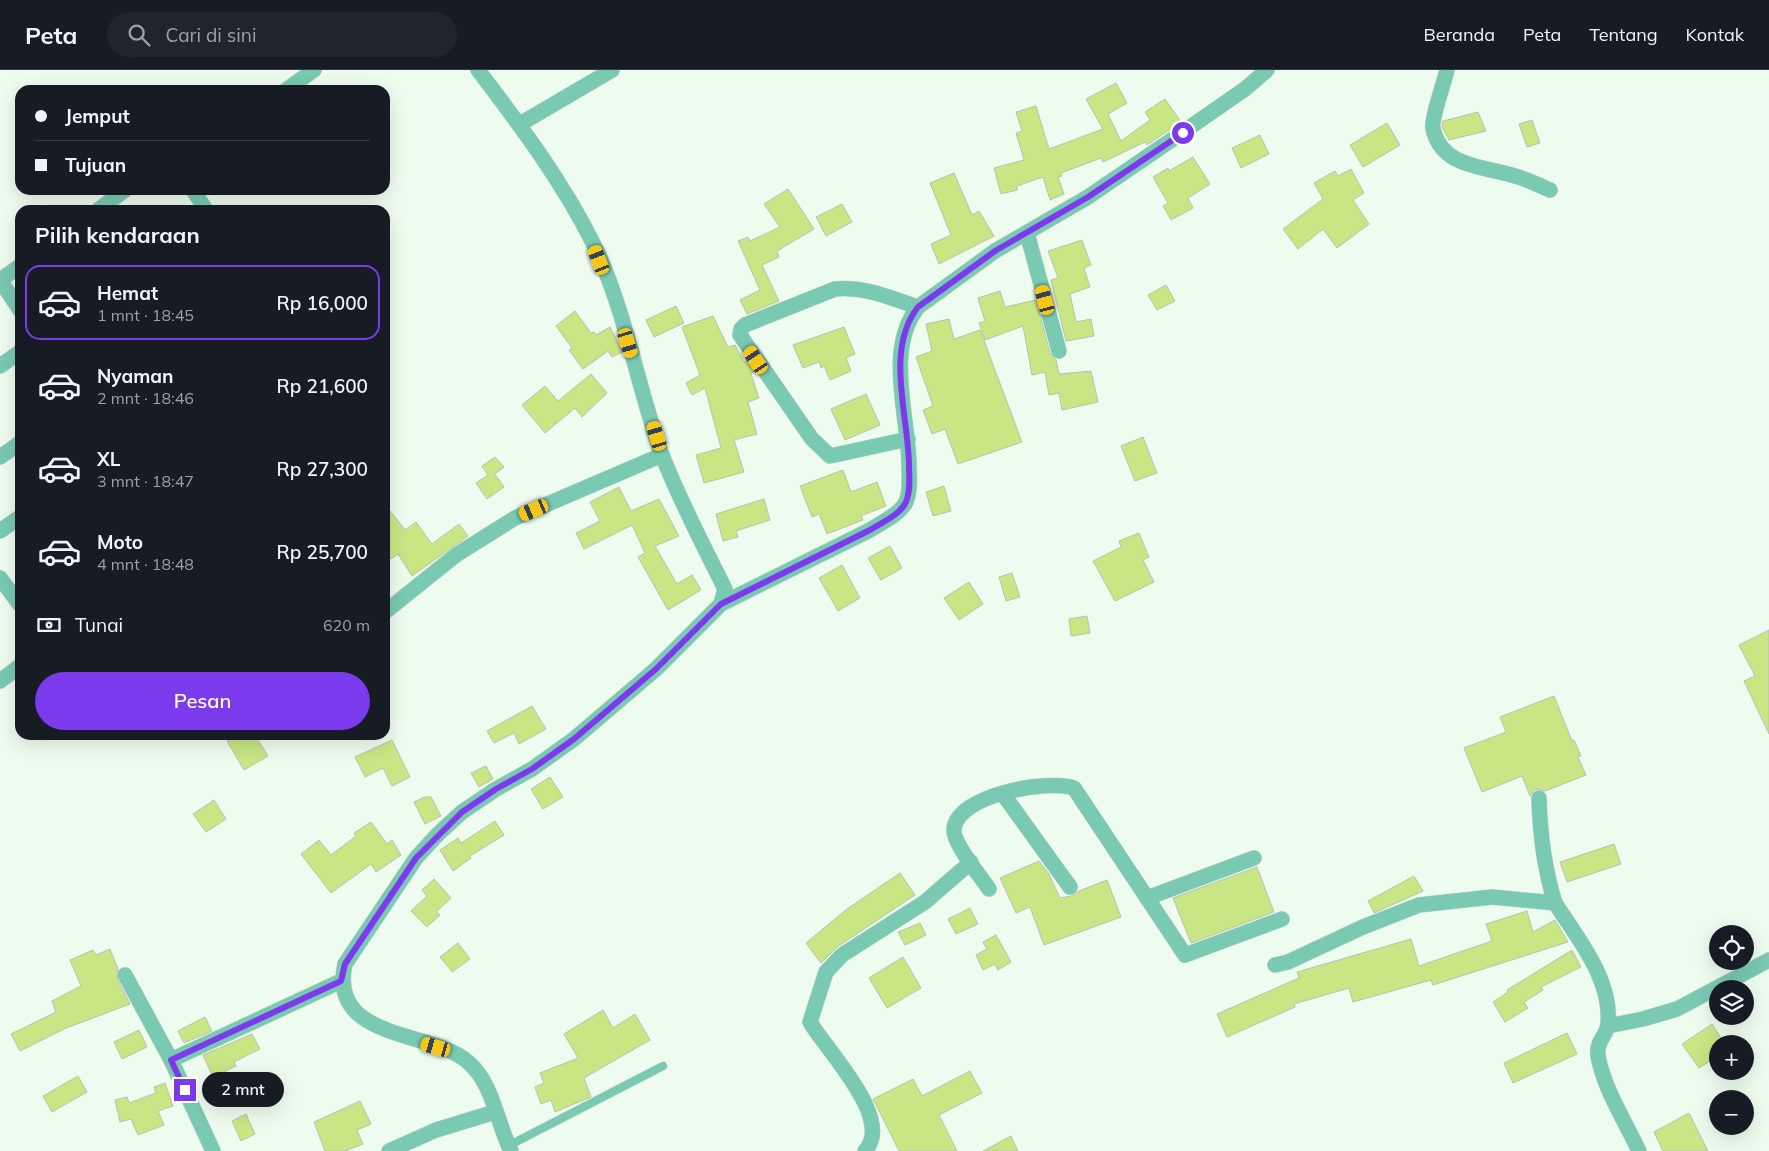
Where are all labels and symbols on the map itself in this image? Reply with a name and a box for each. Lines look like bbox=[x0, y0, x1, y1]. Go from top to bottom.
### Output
route start bbox=[1172, 122, 1194, 144]
car bbox=[586, 243, 611, 277]
car bbox=[1033, 284, 1056, 316]
car bbox=[616, 326, 639, 360]
car bbox=[741, 343, 770, 377]
car bbox=[645, 419, 668, 453]
car bbox=[517, 497, 550, 523]
car bbox=[419, 1036, 452, 1058]
callout: 2 mnt bbox=[202, 1072, 285, 1108]
route end bbox=[174, 1079, 196, 1101]

